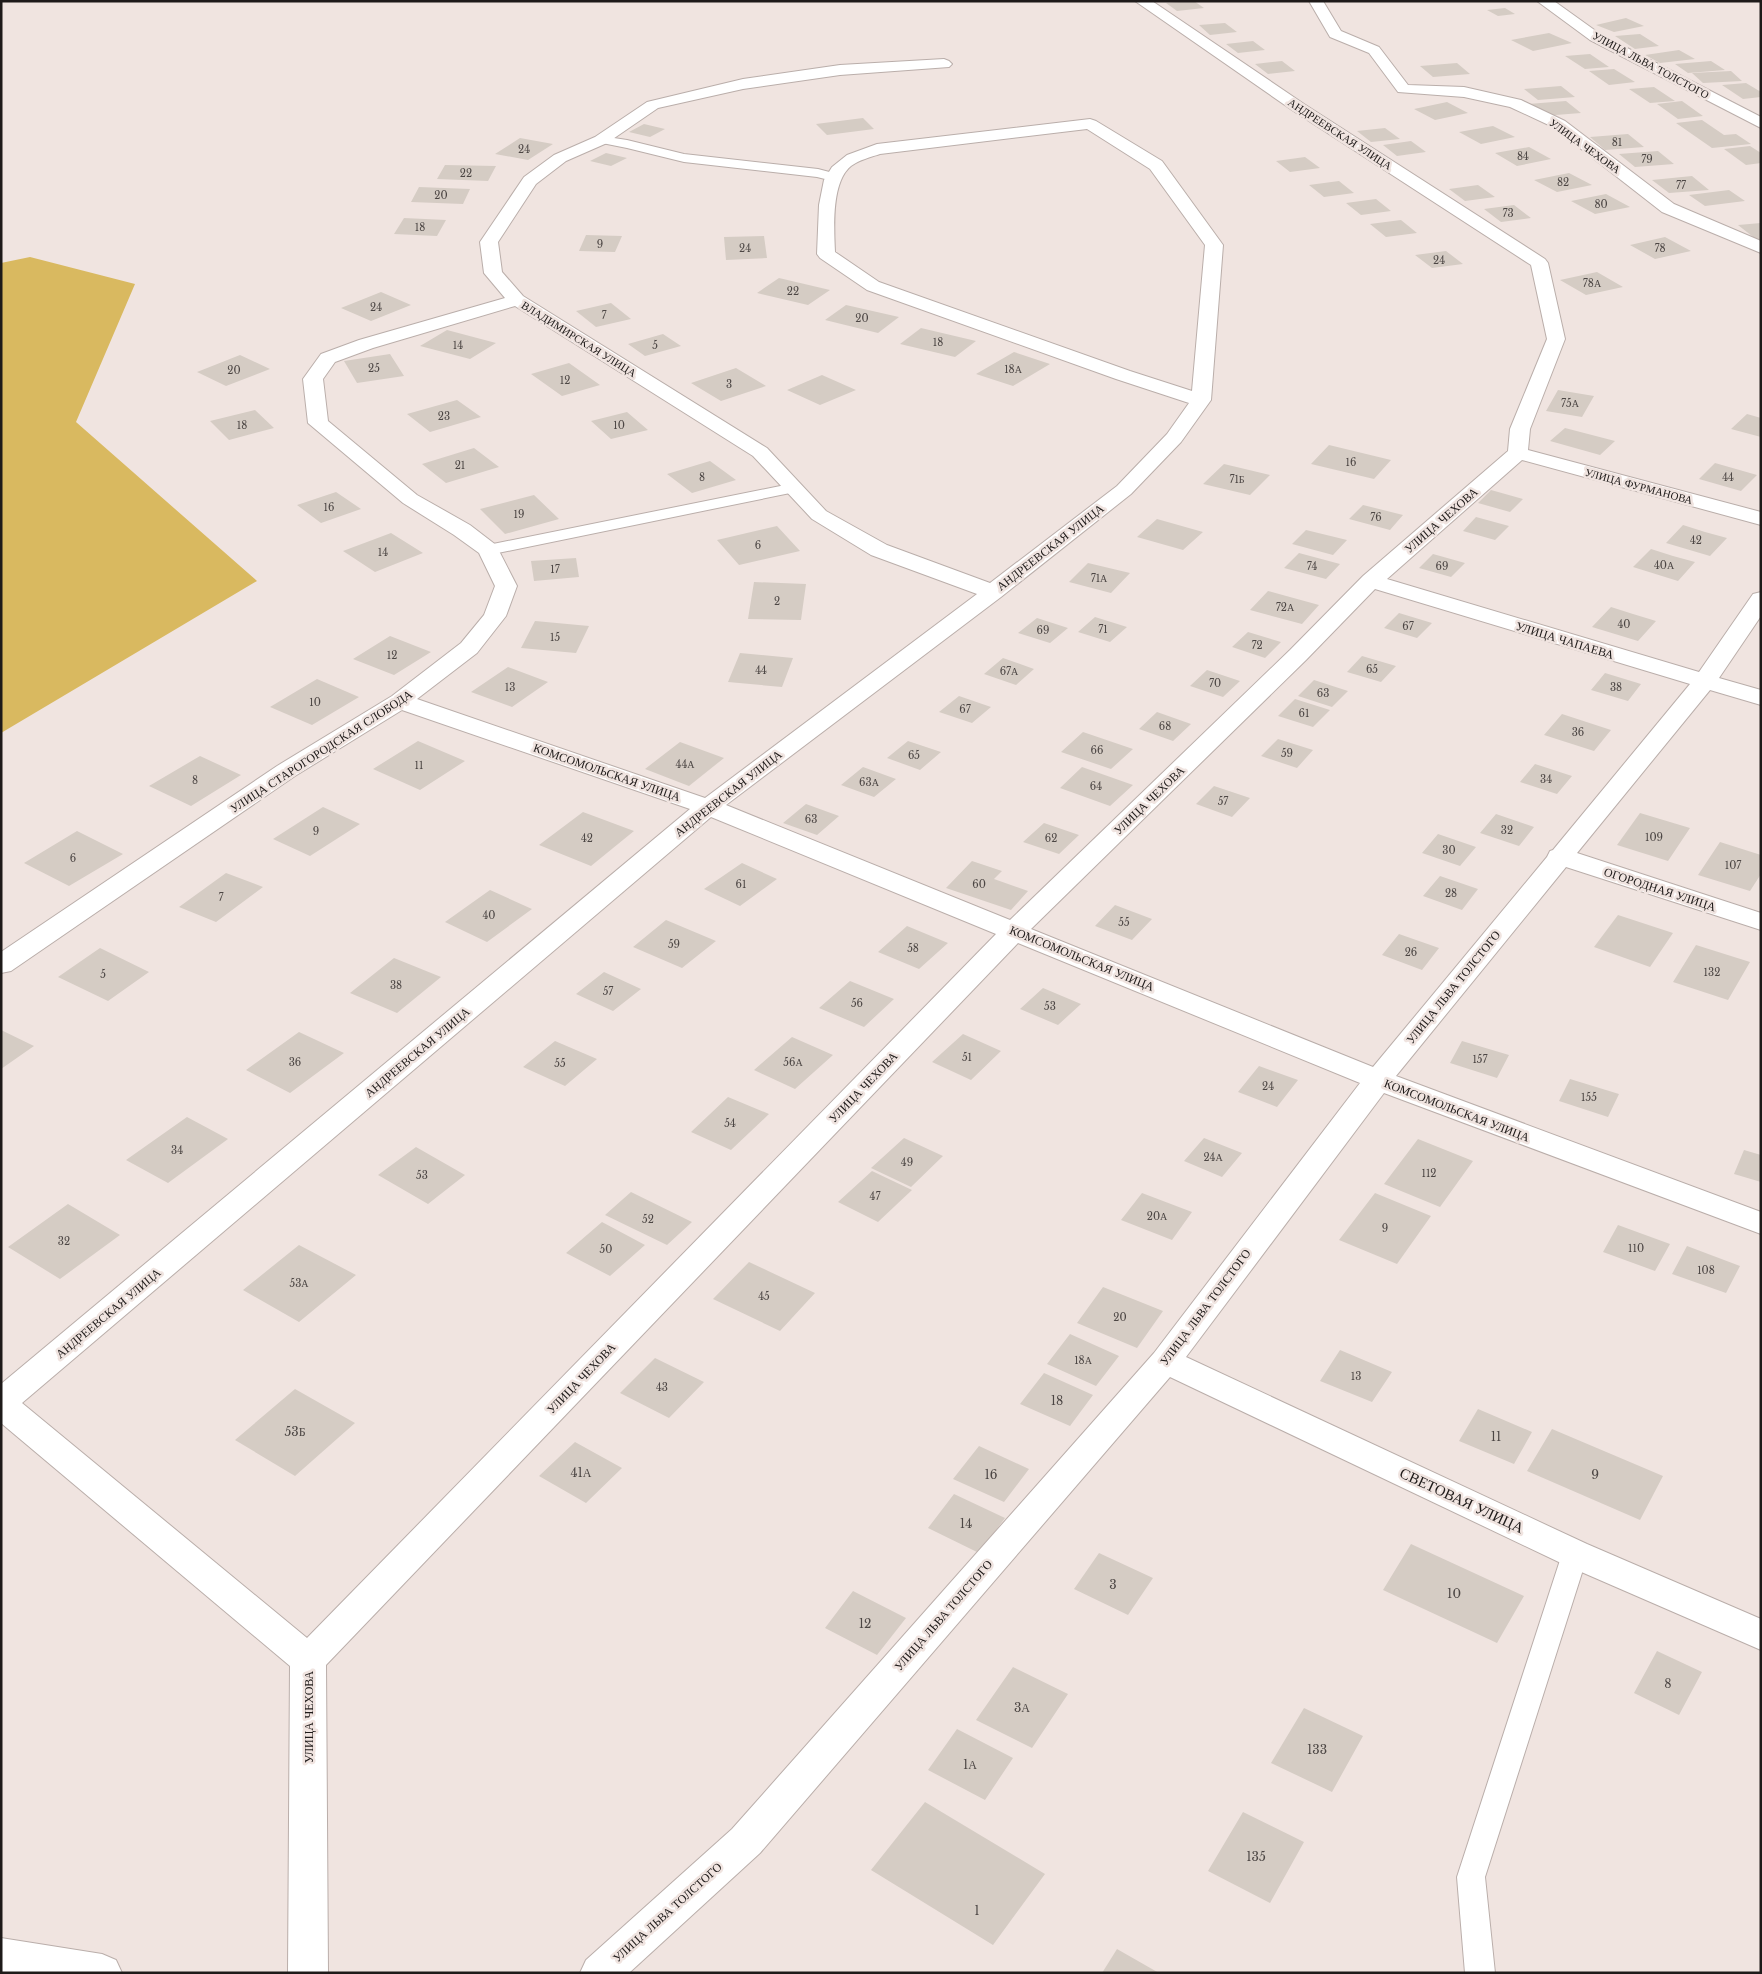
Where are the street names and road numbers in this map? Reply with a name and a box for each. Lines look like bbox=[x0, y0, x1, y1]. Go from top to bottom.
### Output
street label: УЛИЦА ЛЬВА ТОЛСТОГО bbox=[1590, 28, 1712, 102]
street label: АНДРЕЕВСКАЯ УЛИЦА bbox=[1285, 95, 1395, 173]
street label: УЛИЦА ЧЕХОВА bbox=[1547, 115, 1623, 177]
street label: ВЛАДИМИРСКАЯ УЛИЦА bbox=[519, 298, 639, 380]
street label: УЛИЦА ФУРМАНОВА bbox=[1584, 465, 1694, 507]
street label: УЛИЦА ЧЕХОВА bbox=[1401, 484, 1481, 556]
street label: АНДРЕЕВСКАЯ УЛИЦА bbox=[993, 500, 1107, 594]
street label: УЛИЦА ЧАПАЕВА bbox=[1514, 618, 1616, 662]
street label: УЛИЦА СТАРОГОРОДСКАЯ СЛОБОДА bbox=[227, 686, 415, 816]
street label: КОМСОМОЛЬСКАЯ УЛИЦА bbox=[531, 740, 683, 804]
street label: АНДРЕЕВСКАЯ УЛИЦА bbox=[671, 746, 785, 840]
street label: УЛИЦА ЧЕХОВА bbox=[1111, 762, 1188, 838]
street label: ОГОРОДНАЯ УЛИЦА bbox=[1602, 864, 1718, 914]
street label: КОМСОМОЛЬСКАЯ УЛИЦА bbox=[1008, 922, 1157, 994]
street label: УЛИЦА ЛЬВА ТОЛСТОГО bbox=[1403, 927, 1504, 1047]
street label: АНДРЕЕВСКАЯ УЛИЦА bbox=[362, 1004, 473, 1100]
street label: УЛИЦА ЧЕХОВА bbox=[825, 1048, 901, 1125]
street label: КОМСОМОЛЬСКАЯ УЛИЦА bbox=[1382, 1075, 1532, 1145]
street label: УЛИЦА ЛЬВА ТОЛСТОГО bbox=[1156, 1246, 1254, 1368]
street label: АНДРЕЕВСКАЯ УЛИЦА bbox=[53, 1265, 164, 1361]
street label: УЛИЦА ЧЕХОВА bbox=[543, 1339, 619, 1416]
street label: СВЕТОВАЯ УЛИЦА bbox=[1397, 1463, 1527, 1537]
street label: УЛИЦА ЛЬВА ТОЛСТОГО bbox=[891, 1556, 995, 1673]
street label: УЛИЦА ЧЕХОВА bbox=[301, 1670, 316, 1763]
street label: УЛИЦА ЛЬВА ТОЛСТОГО bbox=[609, 1859, 725, 1965]

